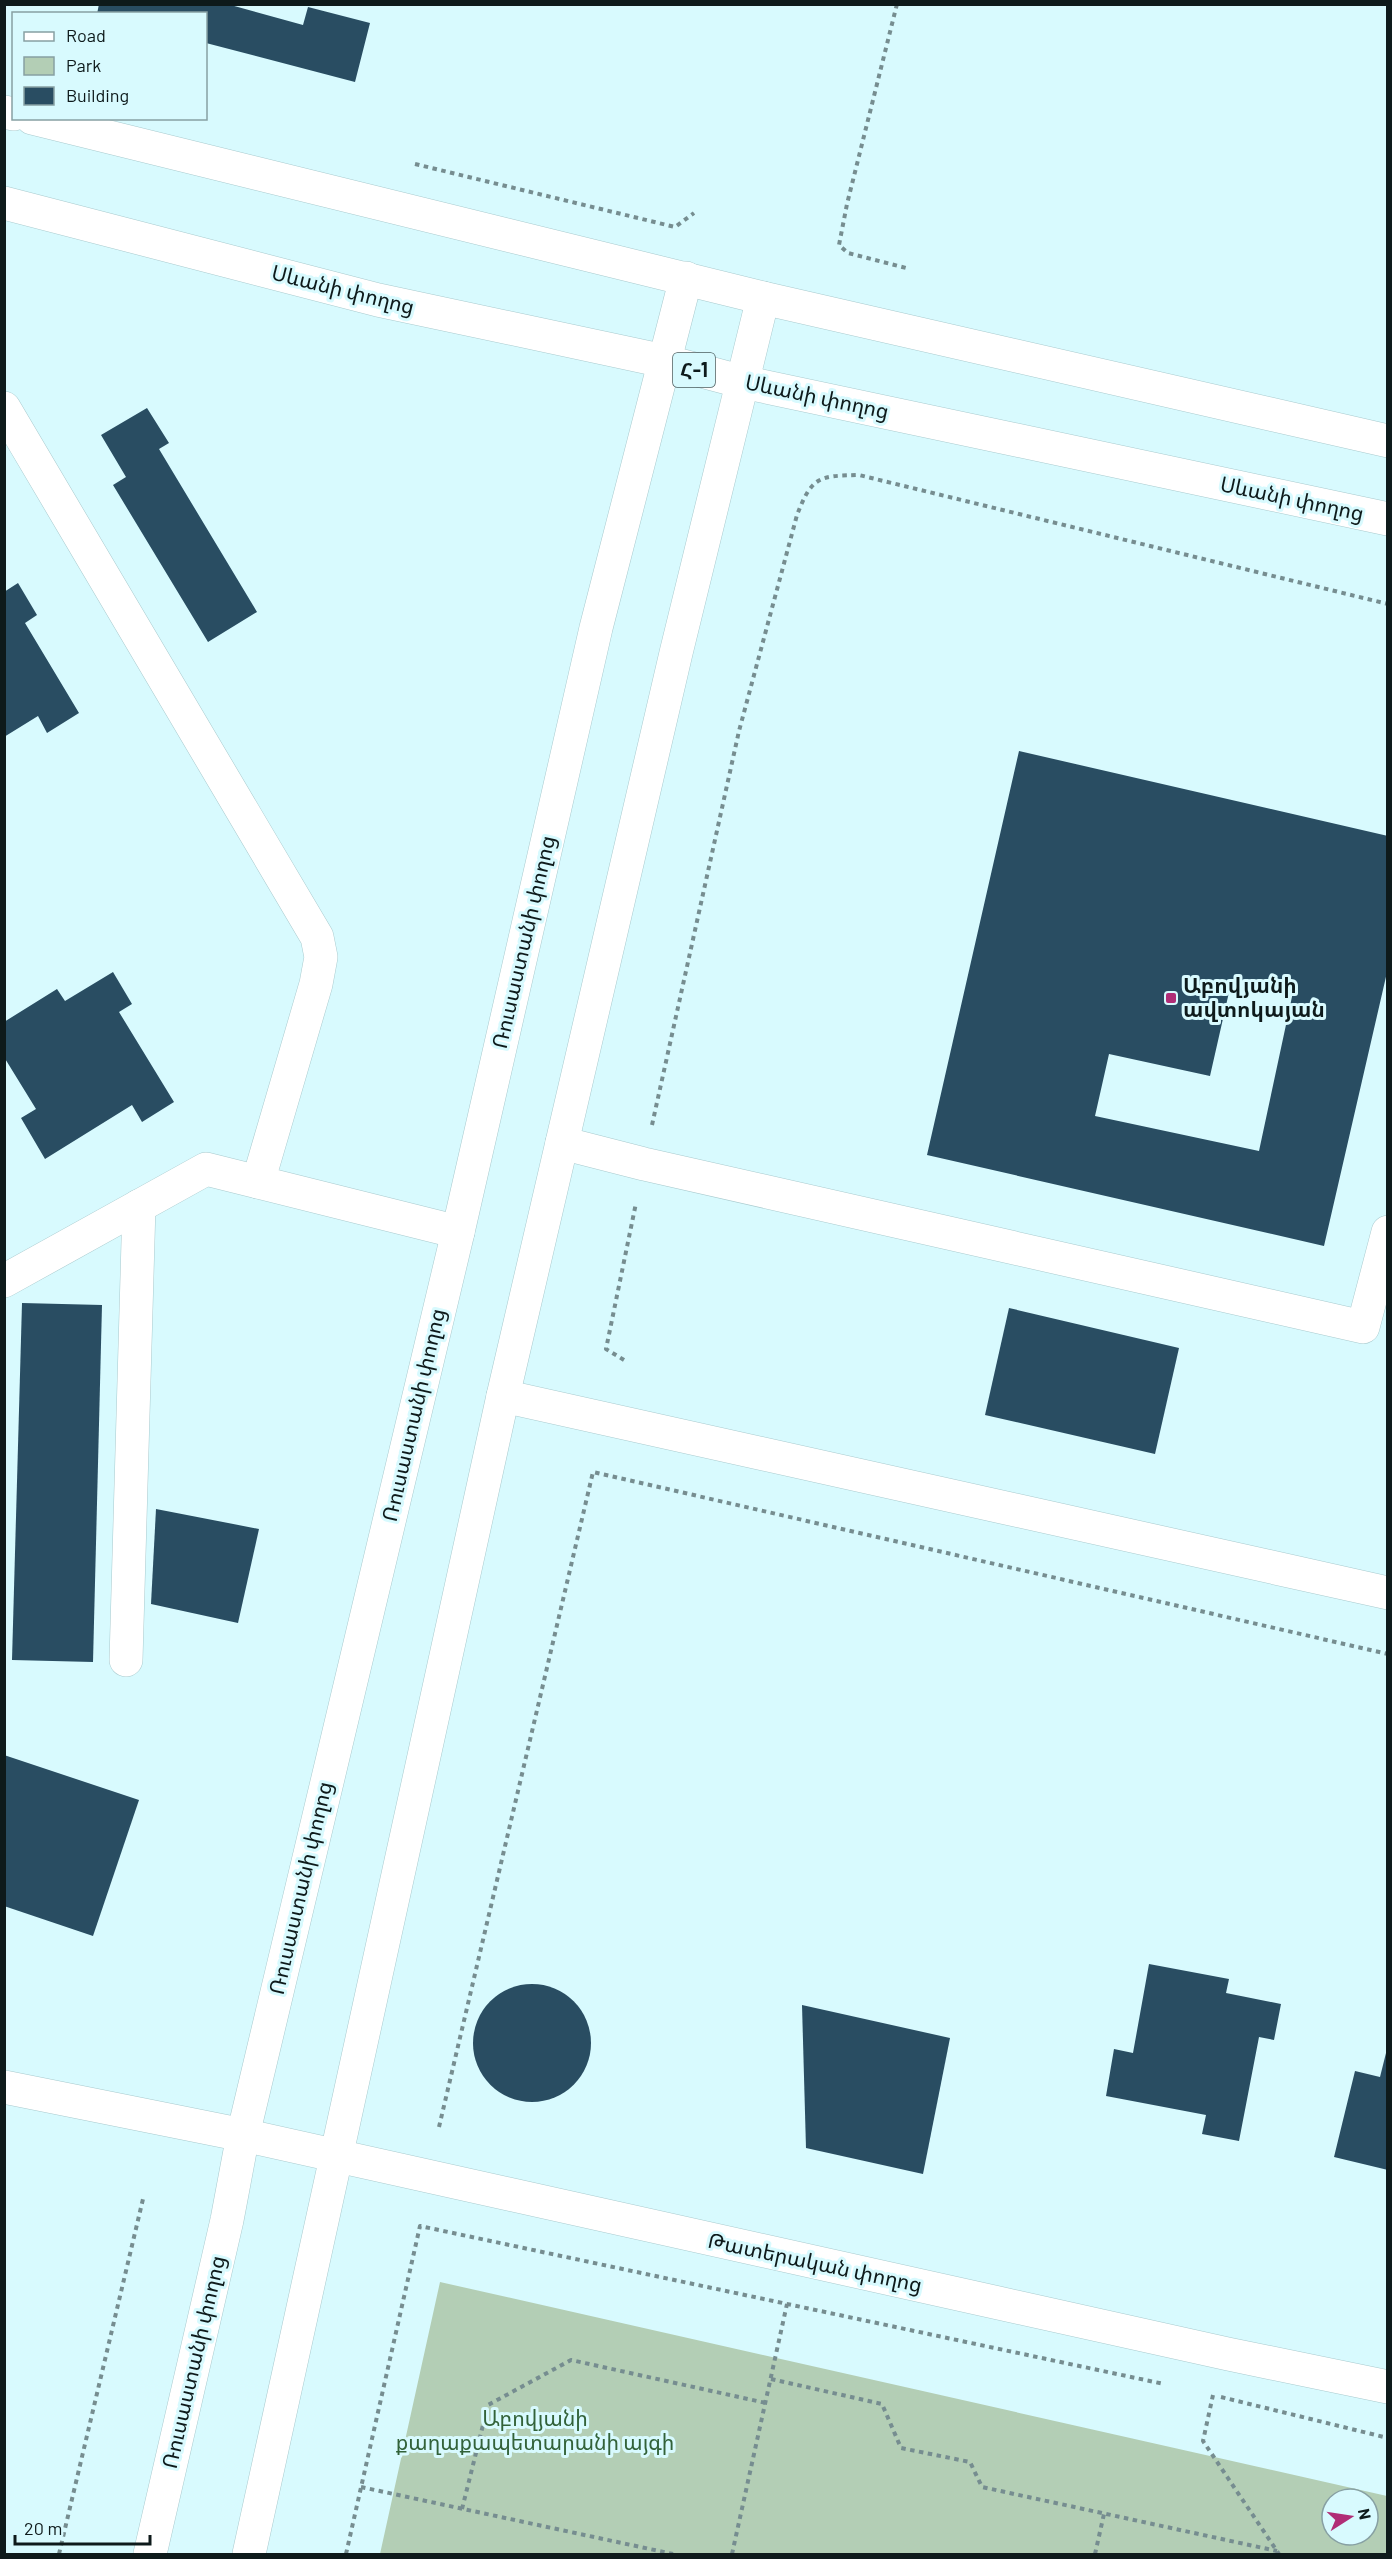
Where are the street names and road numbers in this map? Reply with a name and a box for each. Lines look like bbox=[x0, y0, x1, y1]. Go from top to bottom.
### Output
street label: Սևանի փողոց bbox=[269, 259, 417, 319]
road number: Հ-1 bbox=[673, 353, 715, 387]
street label: Սևանի փողոց bbox=[743, 368, 891, 424]
street label: Սևանի փողոց bbox=[1218, 470, 1366, 526]
street label: Ռուսաստանի փողոց bbox=[486, 833, 560, 1051]
street label: Ռուսաստանի փողոց bbox=[376, 1306, 450, 1524]
street label: Ռուսաստանի փողոց bbox=[263, 1779, 337, 1997]
street label: Թատերական փողոց bbox=[706, 2227, 925, 2297]
street label: Ռուսաստանի փողոց bbox=[156, 2253, 230, 2471]

